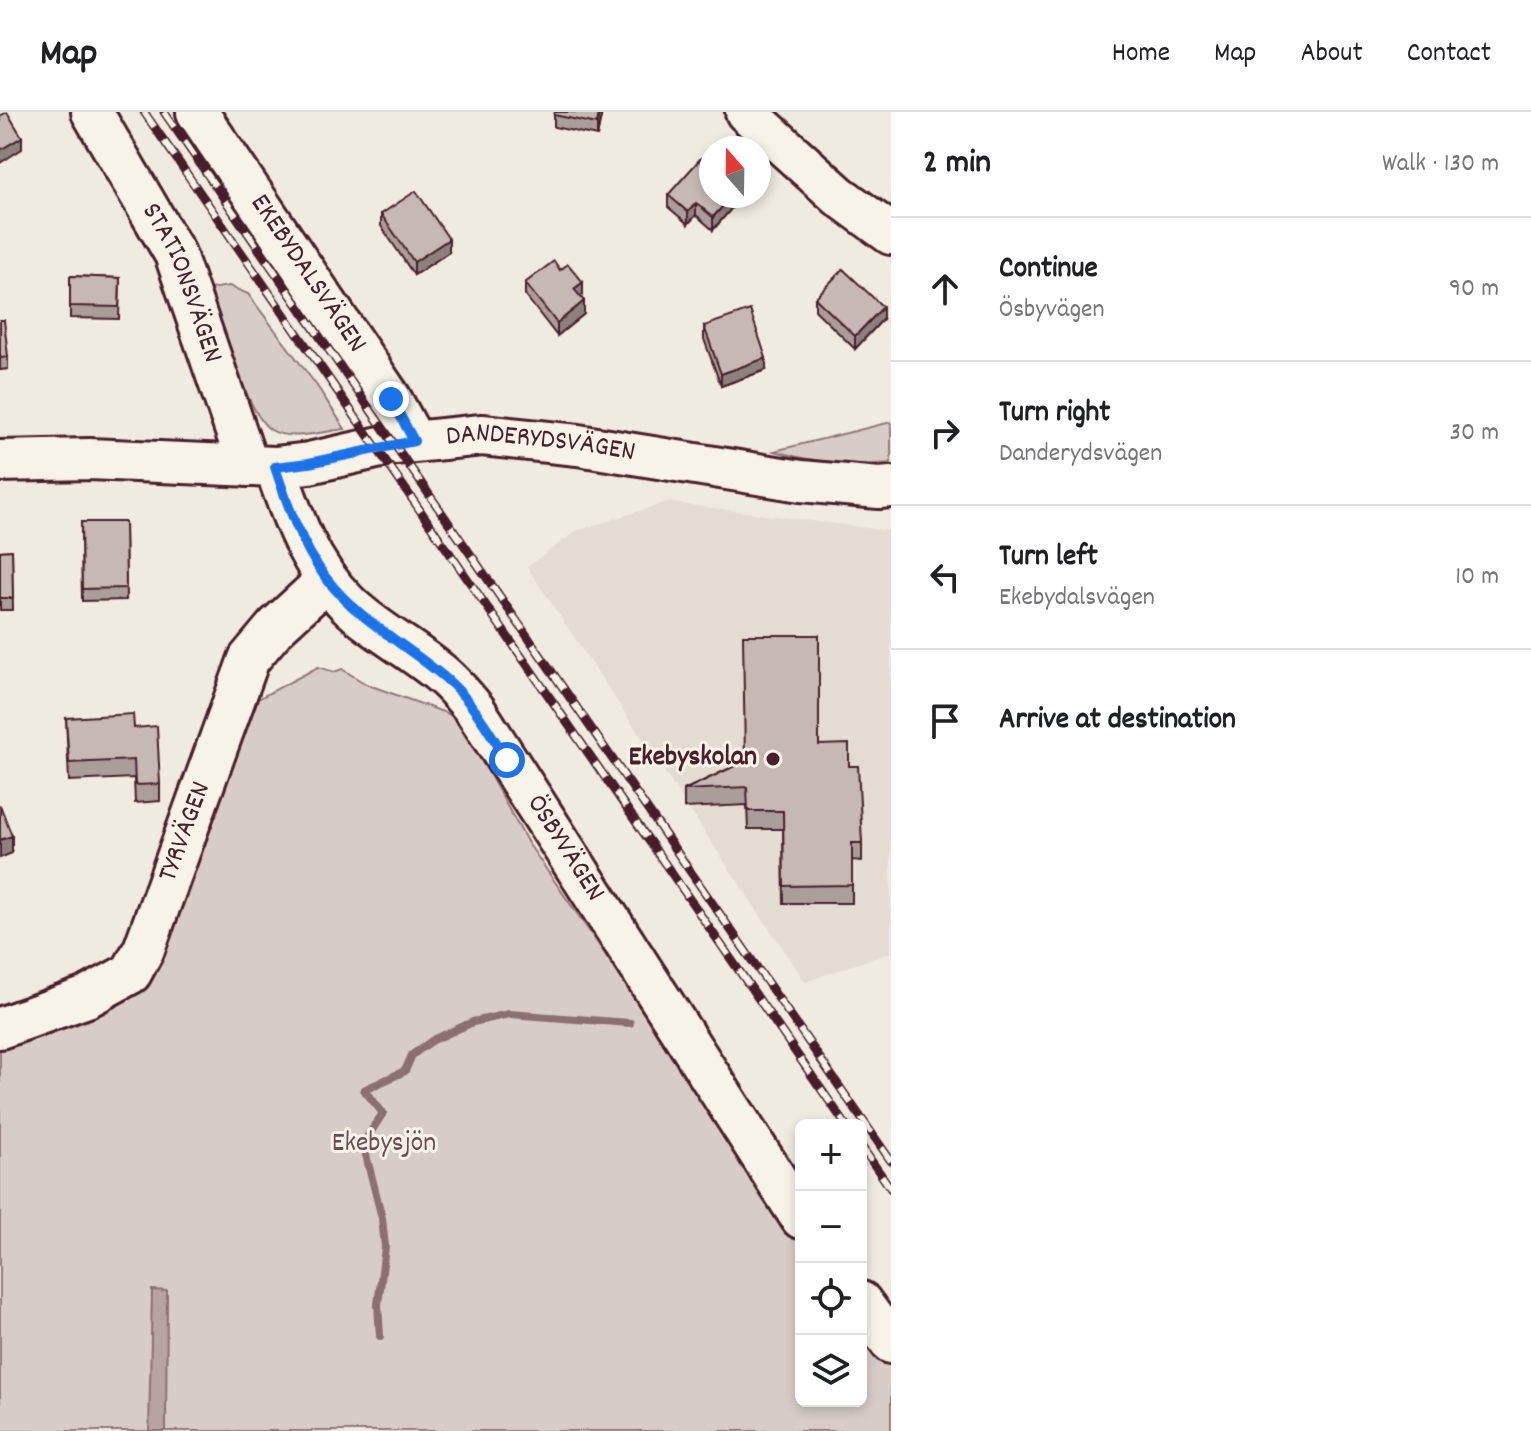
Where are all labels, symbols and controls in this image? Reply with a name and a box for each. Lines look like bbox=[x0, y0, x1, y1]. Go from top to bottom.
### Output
text: Map bbox=[40, 28, 98, 83]
text: Home bbox=[1112, 35, 1170, 75]
text: Map bbox=[1214, 35, 1256, 75]
text: About bbox=[1300, 35, 1363, 75]
text: Contact bbox=[1407, 35, 1491, 75]
north arrow bbox=[699, 136, 771, 208]
text: 2 min bbox=[923, 140, 991, 189]
text: Walk · 130 m bbox=[1382, 146, 1499, 183]
street label: EKEBYDALSVÄGEN bbox=[239, 187, 375, 362]
street label: STATIONSVÄGEN bbox=[130, 196, 231, 369]
text: Continue bbox=[999, 249, 1098, 292]
icon: ahead bbox=[923, 267, 967, 311]
text: 90 m bbox=[1449, 271, 1499, 308]
text: Ösbyvägen bbox=[999, 292, 1105, 329]
route end bbox=[373, 381, 409, 417]
text: Turn right bbox=[999, 393, 1110, 436]
icon: right bbox=[923, 411, 967, 455]
street label: DANDERYDSVÄGEN bbox=[444, 414, 638, 474]
text: 30 m bbox=[1449, 415, 1499, 452]
text: Danderydsvägen bbox=[999, 436, 1162, 473]
text: Turn left bbox=[999, 537, 1098, 580]
icon: left bbox=[923, 555, 967, 599]
text: 10 m bbox=[1455, 559, 1499, 596]
text: Ekebydalsvägen bbox=[999, 580, 1155, 617]
icon: arrive bbox=[923, 699, 967, 743]
text: Arrive at destination bbox=[999, 700, 1236, 743]
place label: Ekebyskolan bbox=[629, 739, 757, 779]
route start bbox=[489, 742, 525, 778]
marker: Ekebyskolan bbox=[764, 750, 782, 768]
street label: TYRVÄGEN bbox=[150, 777, 223, 888]
street label: ÖSBYVÄGEN bbox=[515, 788, 613, 910]
map controls bbox=[795, 1119, 867, 1407]
button: + bbox=[795, 1119, 867, 1191]
park label: Ekebysjön bbox=[332, 1125, 436, 1165]
button: − bbox=[795, 1191, 867, 1263]
button: locate bbox=[795, 1263, 867, 1335]
button: layers bbox=[795, 1335, 867, 1407]

